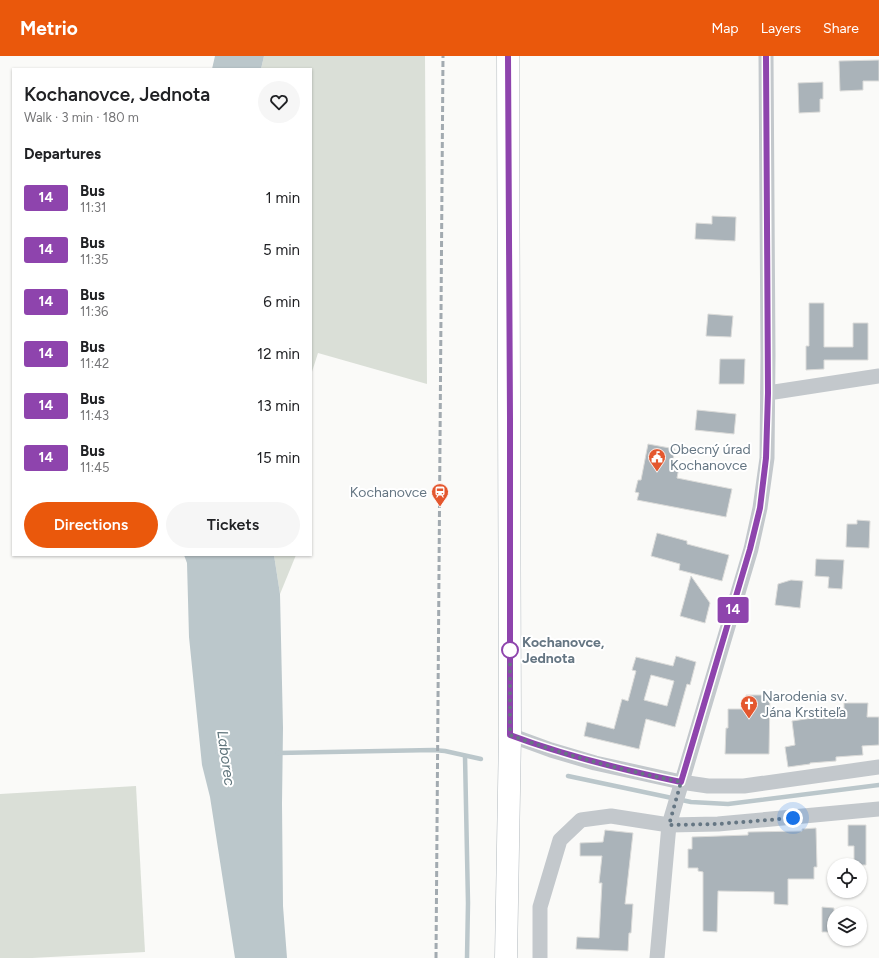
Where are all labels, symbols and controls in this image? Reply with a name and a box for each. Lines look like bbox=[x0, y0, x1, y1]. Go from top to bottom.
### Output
text: Metrio bbox=[20, 17, 78, 40]
text: Map bbox=[711, 20, 739, 37]
text: Layers bbox=[761, 20, 801, 37]
text: Share bbox=[823, 20, 859, 37]
button: heart bbox=[258, 81, 300, 123]
text: Kochanovce, Jednota bbox=[24, 83, 210, 106]
text: Walk · 3 min · 180 m bbox=[24, 110, 139, 125]
text: Departures bbox=[24, 145, 101, 163]
text: Bus bbox=[80, 182, 105, 200]
text: 14 bbox=[39, 189, 53, 206]
text: 1 min bbox=[265, 189, 300, 207]
text: 11:31 bbox=[80, 200, 106, 215]
text: Bus bbox=[80, 234, 105, 252]
text: 14 bbox=[39, 241, 53, 258]
text: 5 min bbox=[263, 241, 300, 259]
text: 11:35 bbox=[80, 252, 109, 267]
text: Bus bbox=[80, 286, 105, 304]
text: 14 bbox=[39, 293, 53, 310]
text: 6 min bbox=[263, 293, 300, 311]
text: 11:36 bbox=[80, 304, 108, 319]
text: Bus bbox=[80, 338, 105, 356]
text: 14 bbox=[39, 345, 53, 362]
text: 12 min bbox=[257, 345, 300, 363]
text: 11:42 bbox=[80, 356, 109, 371]
text: Bus bbox=[80, 390, 105, 408]
text: 14 bbox=[39, 397, 53, 414]
text: 13 min bbox=[257, 397, 300, 415]
text: 11:43 bbox=[80, 408, 109, 423]
place label: Obecný úrad Kochanovce bbox=[670, 441, 751, 474]
text: Bus bbox=[80, 442, 105, 460]
public building icon: Obecný úrad Kochanovce bbox=[647, 447, 667, 472]
text: 14 bbox=[39, 449, 53, 466]
text: 15 min bbox=[257, 449, 300, 467]
text: 11:45 bbox=[80, 460, 110, 475]
station icon: Kochanovce bbox=[430, 482, 450, 507]
place label: Kochanovce bbox=[350, 484, 427, 501]
button: Directions bbox=[24, 502, 158, 548]
button: Tickets bbox=[166, 502, 300, 548]
line badge: 14 bbox=[715, 597, 751, 623]
text: 14 bbox=[726, 601, 740, 618]
place label: Kochanovce, Jednota bbox=[522, 634, 605, 667]
marker: Kochanovce, Jednota bbox=[501, 641, 519, 659]
place label: Narodenia sv. Jána Krstiteľa bbox=[762, 688, 847, 721]
church icon: Narodenia sv. Jána Krstiteľa bbox=[739, 694, 759, 719]
water label: Laborec bbox=[213, 729, 239, 787]
your location bbox=[783, 808, 803, 828]
map controls bbox=[827, 858, 867, 946]
button: locate bbox=[827, 858, 867, 898]
button: layers bbox=[827, 906, 867, 946]

